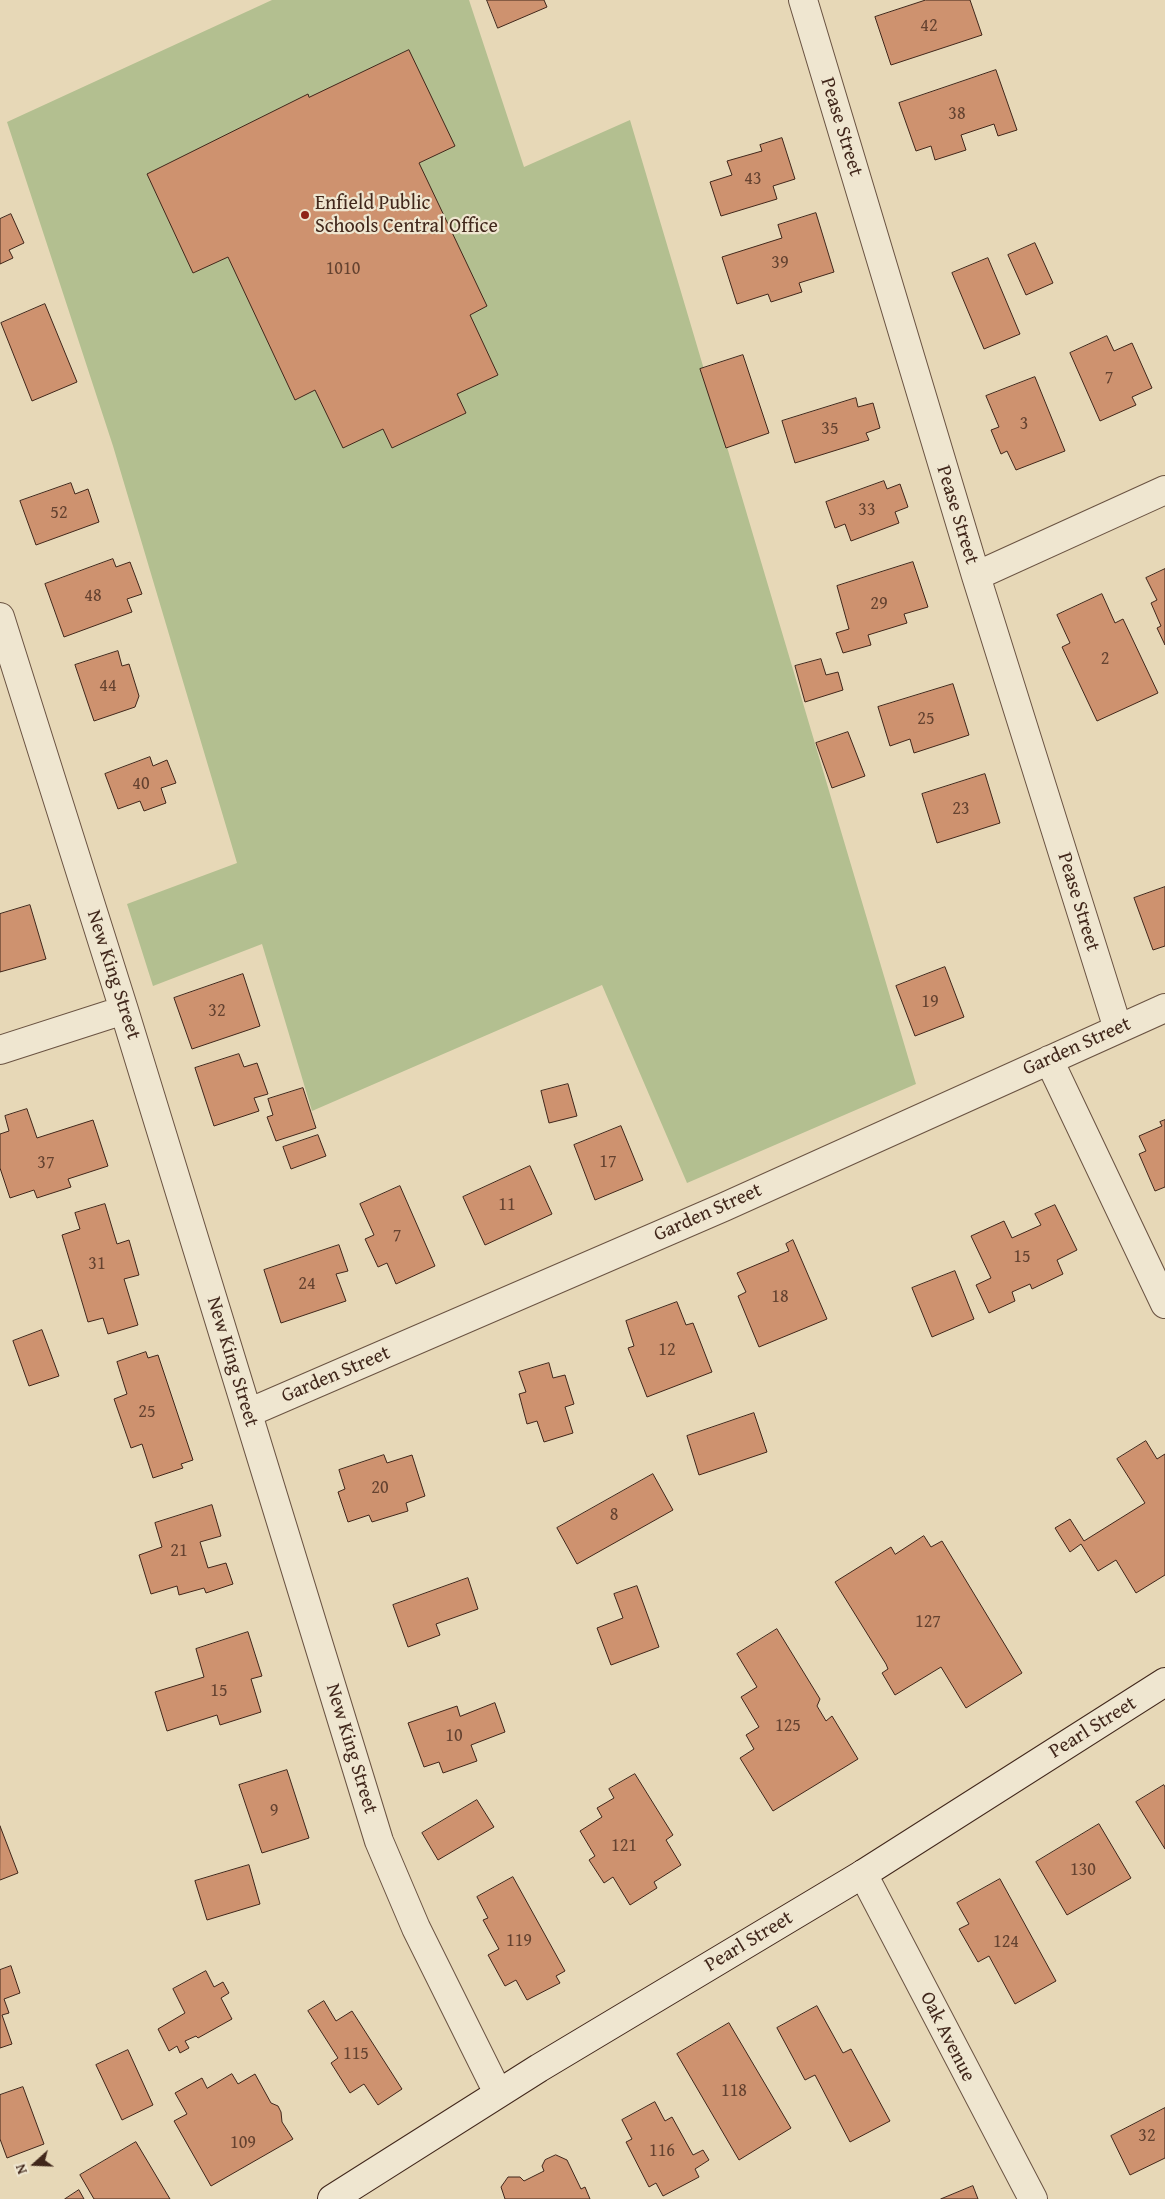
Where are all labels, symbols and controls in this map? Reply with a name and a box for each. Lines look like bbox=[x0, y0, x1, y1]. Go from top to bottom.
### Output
house number: 42 bbox=[920, 15, 938, 37]
street label: Pease Street bbox=[815, 75, 867, 179]
house number: 38 bbox=[948, 103, 966, 125]
house number: 43 bbox=[744, 168, 762, 190]
place label: Enfield Public Schools Central Office bbox=[315, 192, 498, 239]
marker: Enfield Public Schools Central Office bbox=[299, 209, 311, 221]
house number: 39 bbox=[771, 252, 789, 274]
house number: 1010 bbox=[326, 258, 360, 280]
house number: 7 bbox=[1105, 367, 1113, 389]
house number: 3 bbox=[1020, 413, 1028, 435]
house number: 35 bbox=[821, 418, 839, 440]
street label: Pease Street bbox=[931, 463, 983, 567]
house number: 33 bbox=[858, 499, 876, 521]
house number: 52 bbox=[50, 502, 68, 524]
house number: 48 bbox=[84, 585, 102, 607]
house number: 29 bbox=[870, 593, 888, 615]
house number: 2 bbox=[1101, 648, 1109, 670]
house number: 44 bbox=[99, 675, 117, 697]
house number: 25 bbox=[917, 708, 935, 730]
house number: 40 bbox=[132, 773, 150, 795]
house number: 23 bbox=[952, 798, 970, 820]
street label: Pease Street bbox=[1052, 850, 1104, 954]
street label: New King Street bbox=[81, 907, 145, 1043]
house number: 19 bbox=[921, 991, 939, 1013]
house number: 32 bbox=[208, 1000, 226, 1022]
street label: Garden Street bbox=[1019, 1013, 1135, 1081]
house number: 17 bbox=[599, 1151, 617, 1173]
house number: 37 bbox=[37, 1152, 55, 1174]
street label: Garden Street bbox=[650, 1179, 766, 1247]
house number: 11 bbox=[498, 1194, 516, 1216]
house number: 7 bbox=[393, 1225, 401, 1247]
house number: 15 bbox=[1013, 1246, 1031, 1268]
house number: 31 bbox=[88, 1253, 106, 1275]
house number: 24 bbox=[298, 1273, 316, 1295]
house number: 18 bbox=[771, 1286, 789, 1308]
street label: New King Street bbox=[201, 1294, 263, 1430]
house number: 12 bbox=[658, 1339, 676, 1361]
street label: Garden Street bbox=[278, 1341, 394, 1409]
house number: 25 bbox=[138, 1401, 156, 1423]
house number: 20 bbox=[371, 1477, 389, 1499]
house number: 8 bbox=[610, 1504, 618, 1526]
house number: 21 bbox=[170, 1540, 188, 1562]
house number: 127 bbox=[915, 1611, 941, 1633]
house number: 15 bbox=[210, 1680, 228, 1702]
street label: New King Street bbox=[320, 1681, 382, 1817]
street label: Pearl Street bbox=[1045, 1692, 1141, 1764]
house number: 125 bbox=[775, 1715, 801, 1737]
house number: 10 bbox=[445, 1725, 463, 1747]
house number: 9 bbox=[270, 1800, 278, 1822]
house number: 121 bbox=[611, 1835, 637, 1857]
house number: 130 bbox=[1070, 1859, 1096, 1881]
street label: Pearl Street bbox=[701, 1906, 797, 1978]
house number: 119 bbox=[506, 1930, 532, 1952]
house number: 124 bbox=[993, 1931, 1019, 1953]
street label: Oak Avenue bbox=[914, 1988, 980, 2086]
house number: 115 bbox=[343, 2043, 369, 2065]
house number: 118 bbox=[721, 2080, 747, 2102]
house number: 32 bbox=[1138, 2125, 1156, 2147]
house number: 109 bbox=[230, 2132, 256, 2154]
north arrow bbox=[10, 2139, 60, 2189]
house number: 116 bbox=[649, 2140, 675, 2162]
text: N bbox=[10, 2161, 32, 2177]

